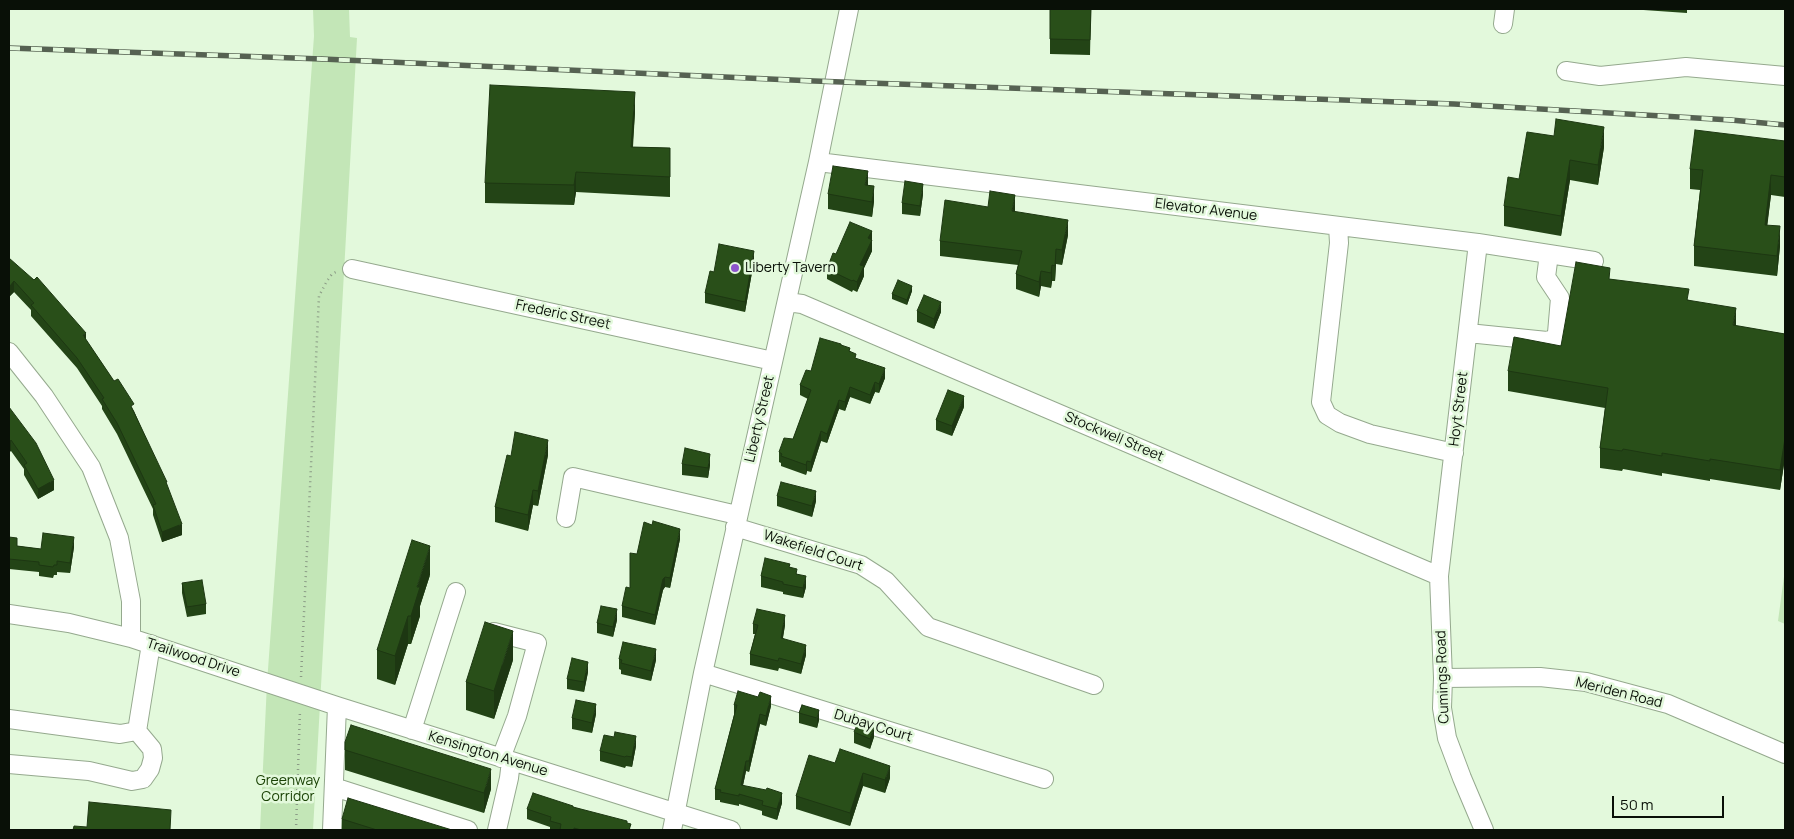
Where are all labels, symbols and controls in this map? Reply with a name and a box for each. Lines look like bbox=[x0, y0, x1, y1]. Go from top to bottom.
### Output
street label: Elevator Avenue bbox=[1154, 195, 1258, 225]
place label: Liberty Tavern bbox=[745, 260, 836, 276]
marker: Liberty Tavern bbox=[729, 262, 741, 274]
street label: Frederic Street bbox=[514, 297, 612, 333]
street label: Hoyt Street bbox=[1446, 371, 1472, 447]
street label: Liberty Street bbox=[742, 374, 778, 464]
street label: Stockwell Street bbox=[1062, 409, 1166, 465]
street label: Wakefield Court bbox=[761, 527, 865, 575]
street label: Cumings Road bbox=[1433, 630, 1453, 724]
street label: Trailwood Drive bbox=[144, 635, 242, 681]
street label: Meriden Road bbox=[1574, 674, 1664, 712]
street label: Dubay Court bbox=[832, 706, 914, 746]
street label: Kensington Avenue bbox=[426, 728, 550, 780]
park label: Greenway Corridor bbox=[256, 773, 320, 806]
scale bar bbox=[1614, 786, 1726, 818]
text: 50 m bbox=[1620, 794, 1654, 815]

